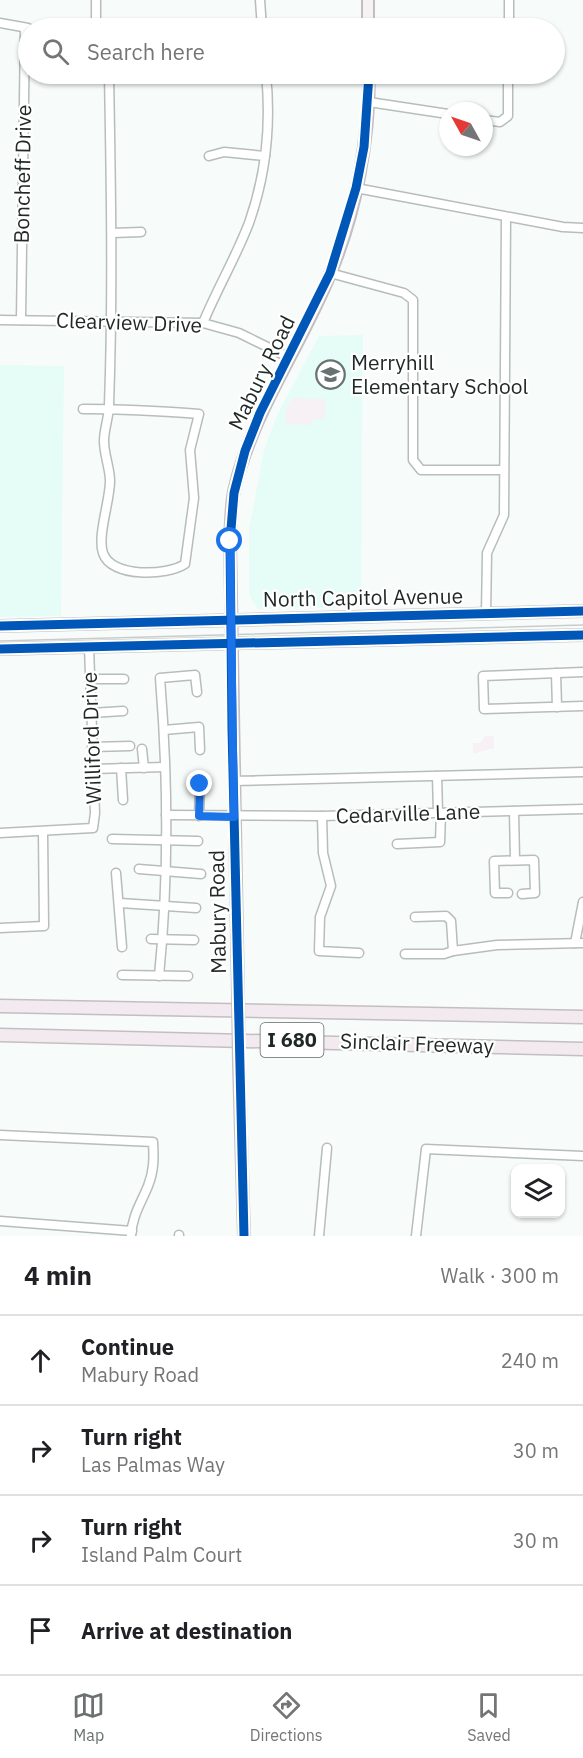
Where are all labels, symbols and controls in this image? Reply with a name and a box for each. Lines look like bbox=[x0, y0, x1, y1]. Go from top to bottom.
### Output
search box bbox=[18, 18, 565, 84]
icon: search bbox=[39, 35, 72, 68]
text: Search here bbox=[87, 37, 205, 66]
north arrow bbox=[439, 102, 493, 156]
street label: Boncheff Drive bbox=[7, 104, 37, 244]
street label: Clearview Drive bbox=[55, 305, 203, 339]
street label: Mabury Road bbox=[221, 311, 301, 434]
place label: Merryhill Elementary School bbox=[351, 348, 528, 400]
school or university icon: Merryhill Elementary School bbox=[314, 359, 346, 391]
route start bbox=[216, 527, 242, 553]
street label: North Capitol Avenue bbox=[263, 581, 463, 613]
street label: Williford Drive bbox=[75, 671, 107, 805]
route end bbox=[186, 770, 212, 796]
street label: Cedarville Lane bbox=[335, 796, 481, 830]
street label: Mabury Road bbox=[202, 850, 232, 974]
road number: I 680 bbox=[260, 1023, 324, 1057]
street label: Sinclair Freeway bbox=[339, 1026, 495, 1060]
map controls bbox=[511, 1164, 565, 1218]
button: layers bbox=[511, 1164, 565, 1218]
text: 4 min bbox=[24, 1258, 92, 1292]
text: Walk · 300 m bbox=[441, 1262, 559, 1289]
text: Continue bbox=[81, 1332, 174, 1361]
icon: ahead bbox=[24, 1344, 57, 1377]
text: 240 m bbox=[501, 1347, 559, 1374]
text: Mabury Road bbox=[81, 1361, 199, 1388]
text: Turn right bbox=[81, 1422, 182, 1451]
icon: right bbox=[24, 1434, 57, 1467]
text: 30 m bbox=[513, 1437, 559, 1464]
text: Las Palmas Way bbox=[81, 1451, 225, 1478]
text: Turn right bbox=[81, 1512, 182, 1541]
icon: right bbox=[24, 1524, 57, 1557]
text: 30 m bbox=[513, 1527, 559, 1554]
text: Island Palm Court bbox=[81, 1541, 242, 1568]
icon: arrive bbox=[24, 1614, 57, 1647]
text: Arrive at destination bbox=[81, 1616, 292, 1645]
tab: Map bbox=[72, 1689, 105, 1745]
tab: Directions bbox=[250, 1689, 323, 1745]
tab: Saved bbox=[467, 1689, 511, 1745]

